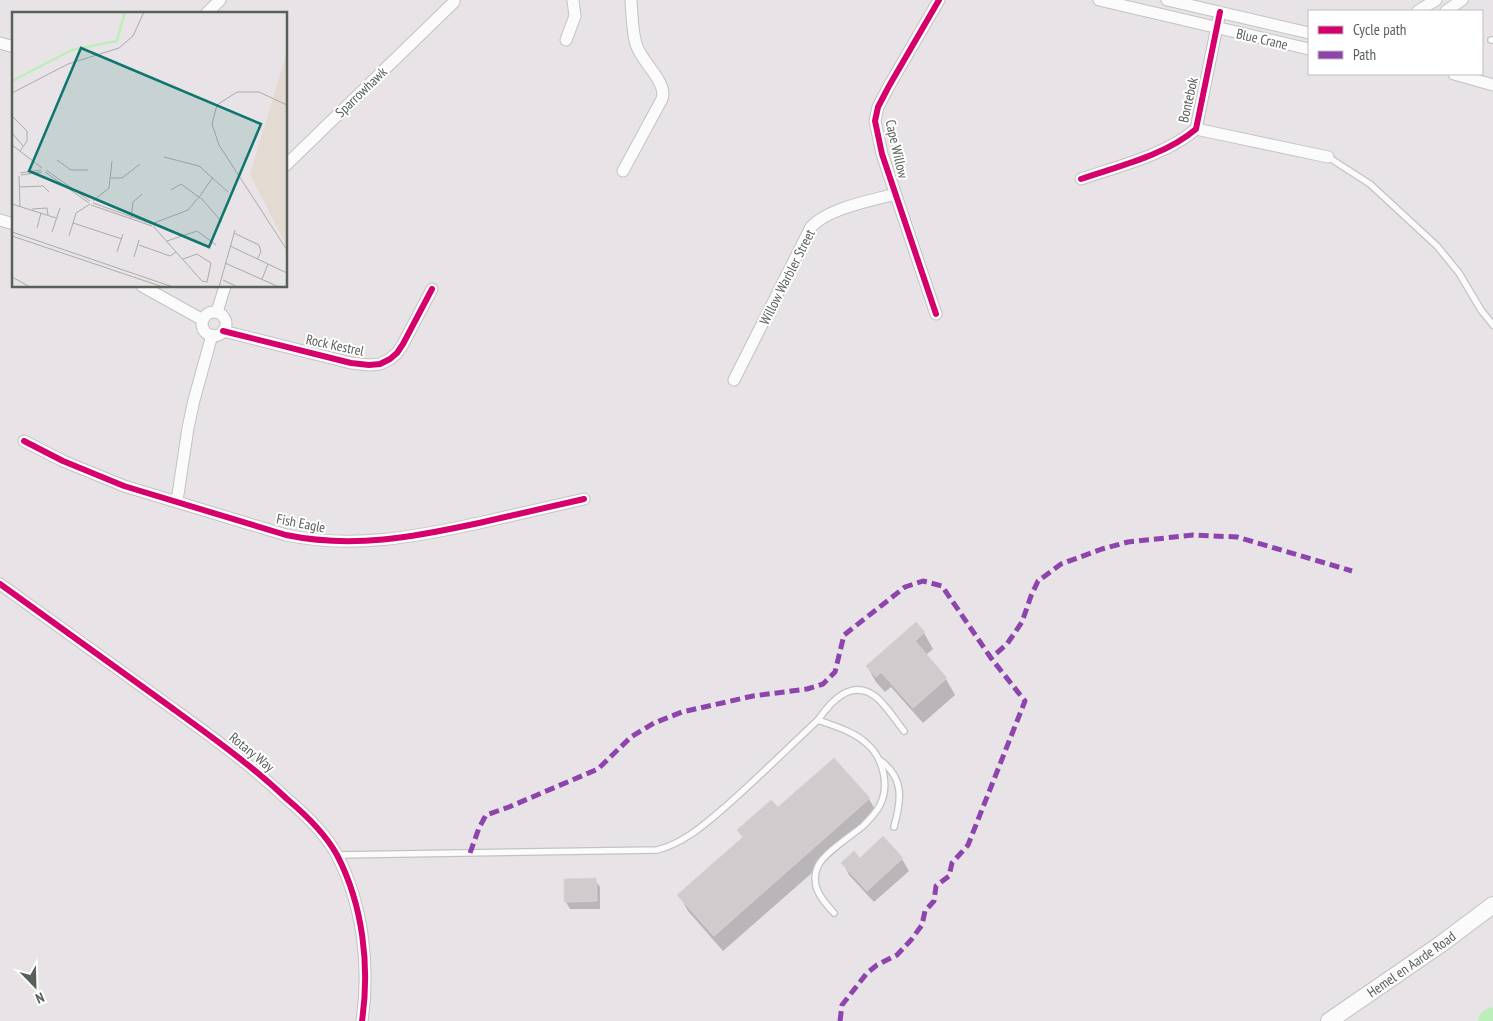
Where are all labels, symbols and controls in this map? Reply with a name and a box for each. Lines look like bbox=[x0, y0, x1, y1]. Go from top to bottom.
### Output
legend bbox=[1308, 10, 1483, 75]
inset map bbox=[12, 12, 288, 288]
text: Cycle path bbox=[1353, 20, 1406, 39]
street label: Blue Crane bbox=[1235, 24, 1290, 54]
text: Path bbox=[1353, 45, 1376, 64]
street label: Sparrowhawk bbox=[331, 63, 391, 121]
street label: Bontebok bbox=[1174, 75, 1202, 124]
street label: Cape Willow bbox=[882, 118, 913, 181]
street label: Willow Warbler Street bbox=[755, 226, 819, 328]
street label: Rock Kestrel bbox=[304, 330, 366, 360]
street label: Fish Eagle bbox=[275, 509, 327, 537]
street label: Rotary Way bbox=[226, 728, 279, 776]
street label: Hemel en Aarde Road bbox=[1364, 927, 1459, 1001]
north arrow bbox=[10, 961, 60, 1011]
text: N bbox=[33, 988, 47, 1008]

